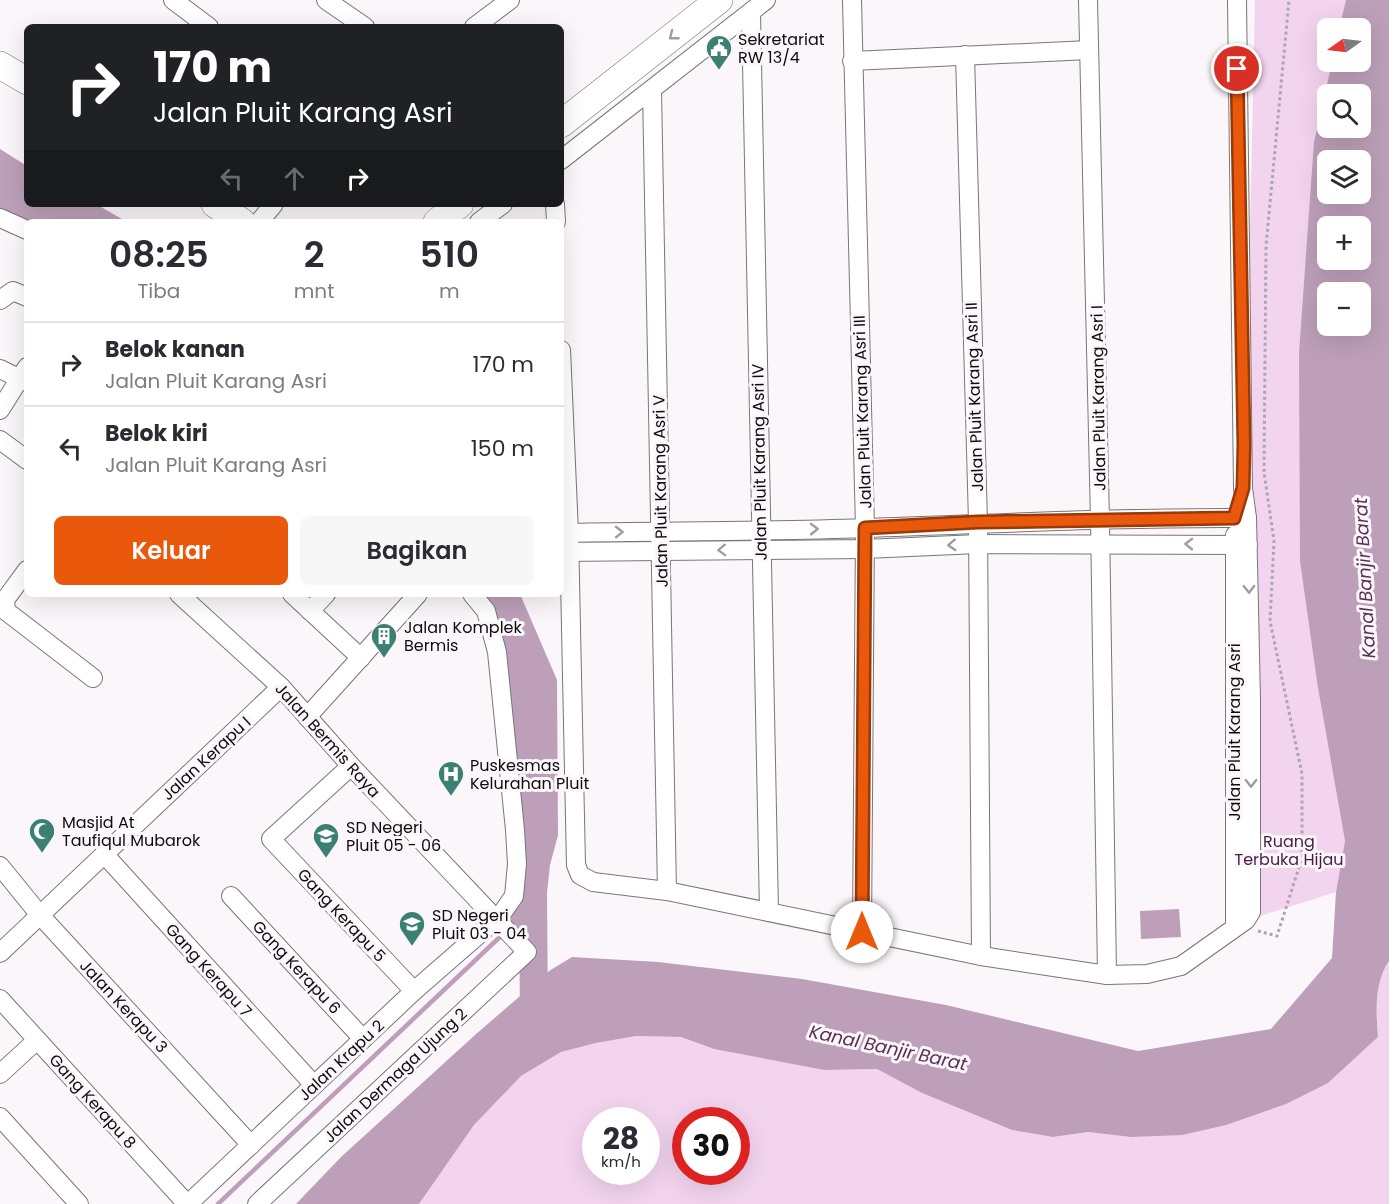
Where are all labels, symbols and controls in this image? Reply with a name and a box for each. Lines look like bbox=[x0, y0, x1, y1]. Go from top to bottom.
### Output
north arrow bbox=[1317, 18, 1371, 72]
map controls bbox=[1317, 18, 1371, 336]
place label: Sekretariat RW 13/4 bbox=[738, 28, 825, 69]
one-way arrow bbox=[668, 29, 679, 40]
public building icon: Sekretariat RW 13/4 bbox=[704, 33, 734, 71]
text: 170 m bbox=[153, 38, 272, 97]
pin bbox=[1211, 43, 1262, 94]
icon: right bbox=[54, 48, 132, 126]
icon: arrive bbox=[1220, 52, 1253, 85]
button: search bbox=[1317, 84, 1371, 138]
text: Jalan Pluit Karang Asri bbox=[153, 94, 453, 131]
button: layers bbox=[1317, 150, 1371, 204]
icon: left bbox=[215, 162, 248, 195]
icon: ahead bbox=[278, 162, 311, 195]
icon: right bbox=[341, 162, 374, 195]
button: + bbox=[1317, 216, 1371, 270]
text: 08:25 bbox=[109, 229, 209, 280]
text: 2 bbox=[304, 229, 324, 280]
text: 510 bbox=[419, 229, 479, 280]
text: Tiba bbox=[137, 277, 180, 305]
text: mnt bbox=[294, 277, 334, 305]
text: m bbox=[439, 277, 460, 305]
button: − bbox=[1317, 282, 1371, 336]
street label: Jalan Pluit Karang Asri II bbox=[960, 302, 989, 492]
street label: Jalan Pluit Karang Asri I bbox=[1085, 305, 1112, 491]
street label: Jalan Pluit Karang Asri III bbox=[848, 315, 877, 509]
text: Belok kanan bbox=[105, 334, 245, 365]
icon: right bbox=[54, 348, 87, 381]
text: 170 m bbox=[473, 349, 534, 380]
street label: Jalan Pluit Karang Asri IV bbox=[746, 363, 773, 560]
text: Jalan Pluit Karang Asri bbox=[105, 367, 327, 395]
street label: Jalan Pluit Karang Asri V bbox=[647, 394, 674, 588]
text: Belok kiri bbox=[105, 418, 208, 449]
icon: left bbox=[54, 432, 87, 465]
text: 150 m bbox=[471, 433, 534, 464]
text: Jalan Pluit Karang Asri bbox=[105, 451, 327, 479]
water label: Kanal Banjir Barat bbox=[1348, 497, 1381, 659]
button: Keluar bbox=[54, 516, 288, 585]
button: Bagikan bbox=[300, 516, 534, 585]
one-way arrow bbox=[809, 523, 818, 535]
one-way arrow bbox=[614, 526, 623, 538]
one-way arrow bbox=[1185, 538, 1194, 550]
one-way arrow bbox=[948, 539, 957, 552]
one-way arrow bbox=[718, 543, 727, 556]
one-way arrow bbox=[1242, 584, 1255, 593]
place label: Jalan Komplek Bermis bbox=[404, 616, 523, 657]
building icon: Jalan Komplek Bermis bbox=[369, 621, 399, 659]
street label: Jalan Pluit Karang Asri bbox=[1223, 643, 1246, 821]
street label: Jalan Bermis Raya bbox=[270, 678, 386, 803]
street label: Jalan Kerapu I bbox=[157, 711, 256, 806]
place label: Puskesmas Kelurahan Pluit bbox=[470, 754, 589, 795]
hospital icon: Puskesmas Kelurahan Pluit bbox=[436, 759, 466, 797]
one-way arrow bbox=[1245, 779, 1257, 788]
place label: Masjid At Taufiqul Mubarok bbox=[62, 811, 201, 852]
mosque icon: Masjid At Taufiqul Mubarok bbox=[27, 816, 57, 854]
place label: SD Negeri Pluit 05 - 06 bbox=[346, 816, 441, 857]
school or university icon: SD Negeri Pluit 05 - 06 bbox=[311, 821, 341, 859]
park label: Ruang Terbuka Hijau bbox=[1235, 830, 1343, 871]
street label: Gang Kerapu 5 bbox=[292, 864, 391, 967]
position arrow bbox=[830, 900, 894, 964]
place label: SD Negeri Pluit 03 - 04 bbox=[432, 904, 526, 945]
school or university icon: SD Negeri Pluit 03 - 04 bbox=[397, 909, 427, 947]
street label: Gang Kerapu 6 bbox=[247, 915, 346, 1019]
street label: Gang Kerapu 7 bbox=[160, 918, 257, 1022]
street label: Jalan Kerapu 3 bbox=[74, 955, 173, 1058]
street label: Jalan Dermaga Ujung 2 bbox=[319, 1003, 472, 1148]
street label: Jalan Krapu 2 bbox=[293, 1015, 389, 1106]
water label: Kanal Banjir Barat bbox=[807, 1019, 970, 1077]
street label: Gang Kerapu 8 bbox=[44, 1049, 141, 1154]
speed limit sign: 30 bbox=[672, 1107, 750, 1185]
text: 28 bbox=[603, 1117, 639, 1160]
text: km/h bbox=[601, 1151, 641, 1172]

